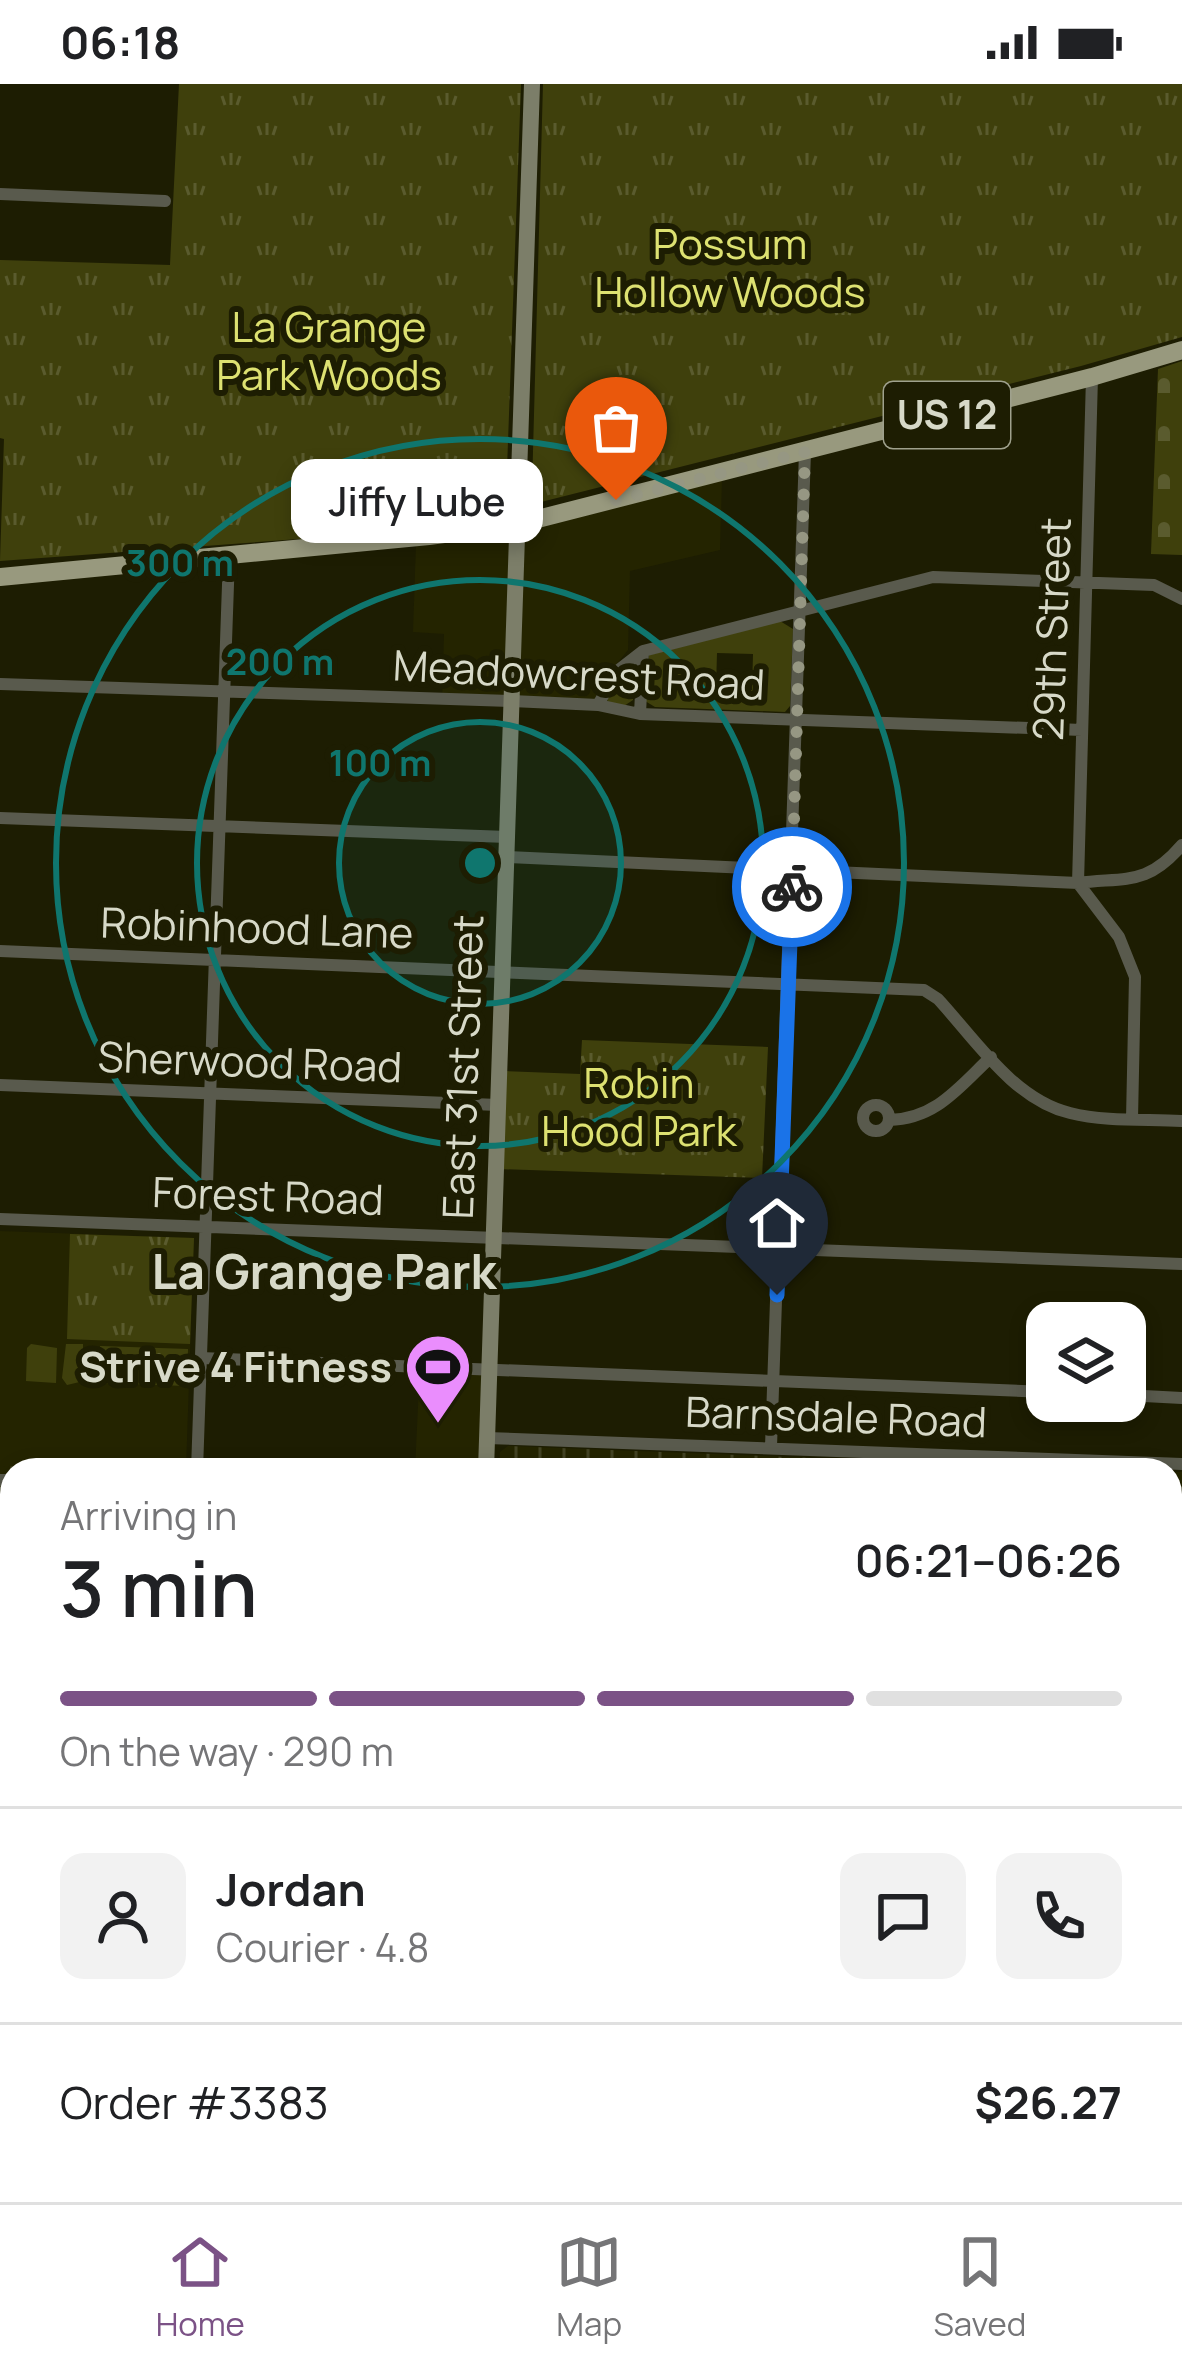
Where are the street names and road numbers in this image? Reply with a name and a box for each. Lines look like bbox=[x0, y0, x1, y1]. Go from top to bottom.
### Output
road number: US 12 bbox=[884, 382, 1010, 448]
street label: 29th Street bbox=[1018, 516, 1084, 742]
street label: Meadowcrest Road bbox=[392, 635, 767, 713]
street label: Robinhood Lane bbox=[100, 893, 414, 961]
street label: East 31st Street bbox=[428, 914, 496, 1220]
street label: Sherwood Road bbox=[97, 1027, 403, 1095]
street label: Forest Road bbox=[151, 1162, 385, 1228]
street label: Barnsdale Road bbox=[684, 1382, 988, 1450]

